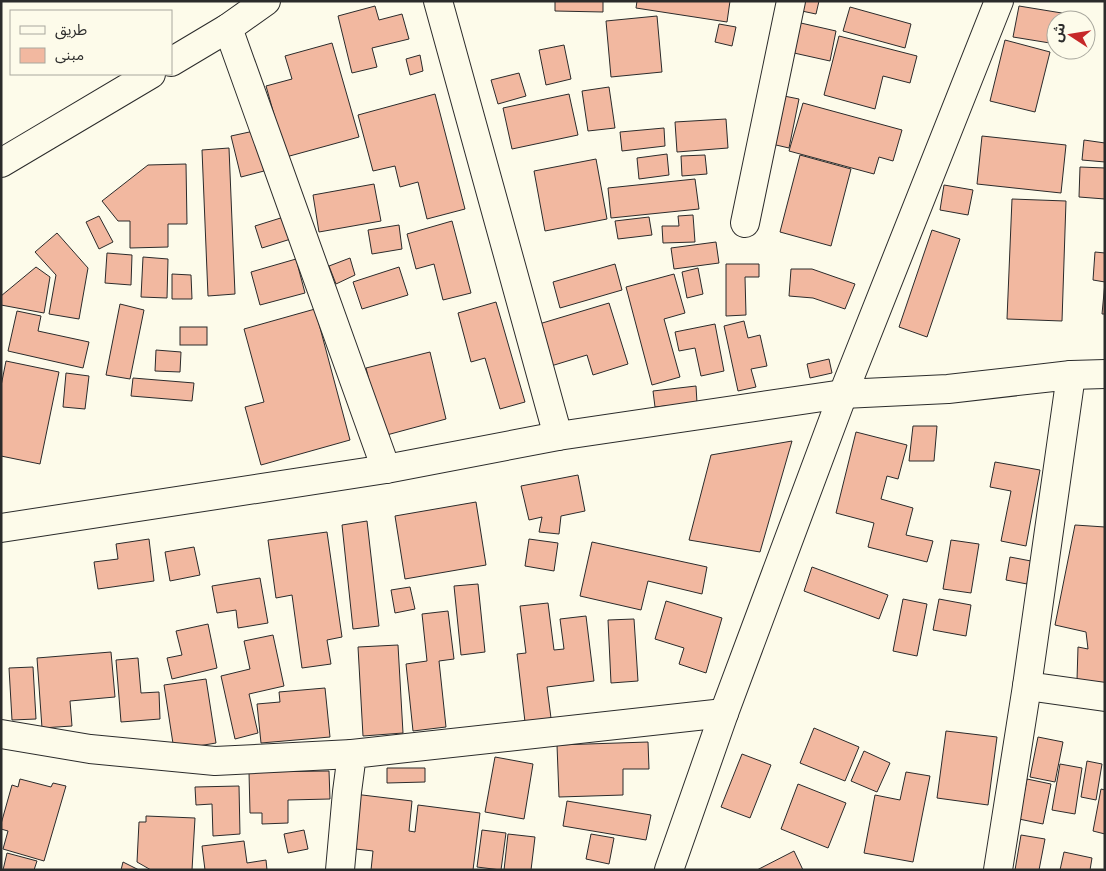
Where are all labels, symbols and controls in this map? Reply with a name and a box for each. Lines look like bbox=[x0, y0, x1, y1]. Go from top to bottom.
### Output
legend bbox=[10, 10, 172, 75]
north arrow bbox=[1046, 10, 1096, 60]
text: طريق bbox=[55, 21, 87, 40]
text: ش bbox=[1048, 21, 1069, 44]
text: مبنى bbox=[55, 46, 84, 64]

